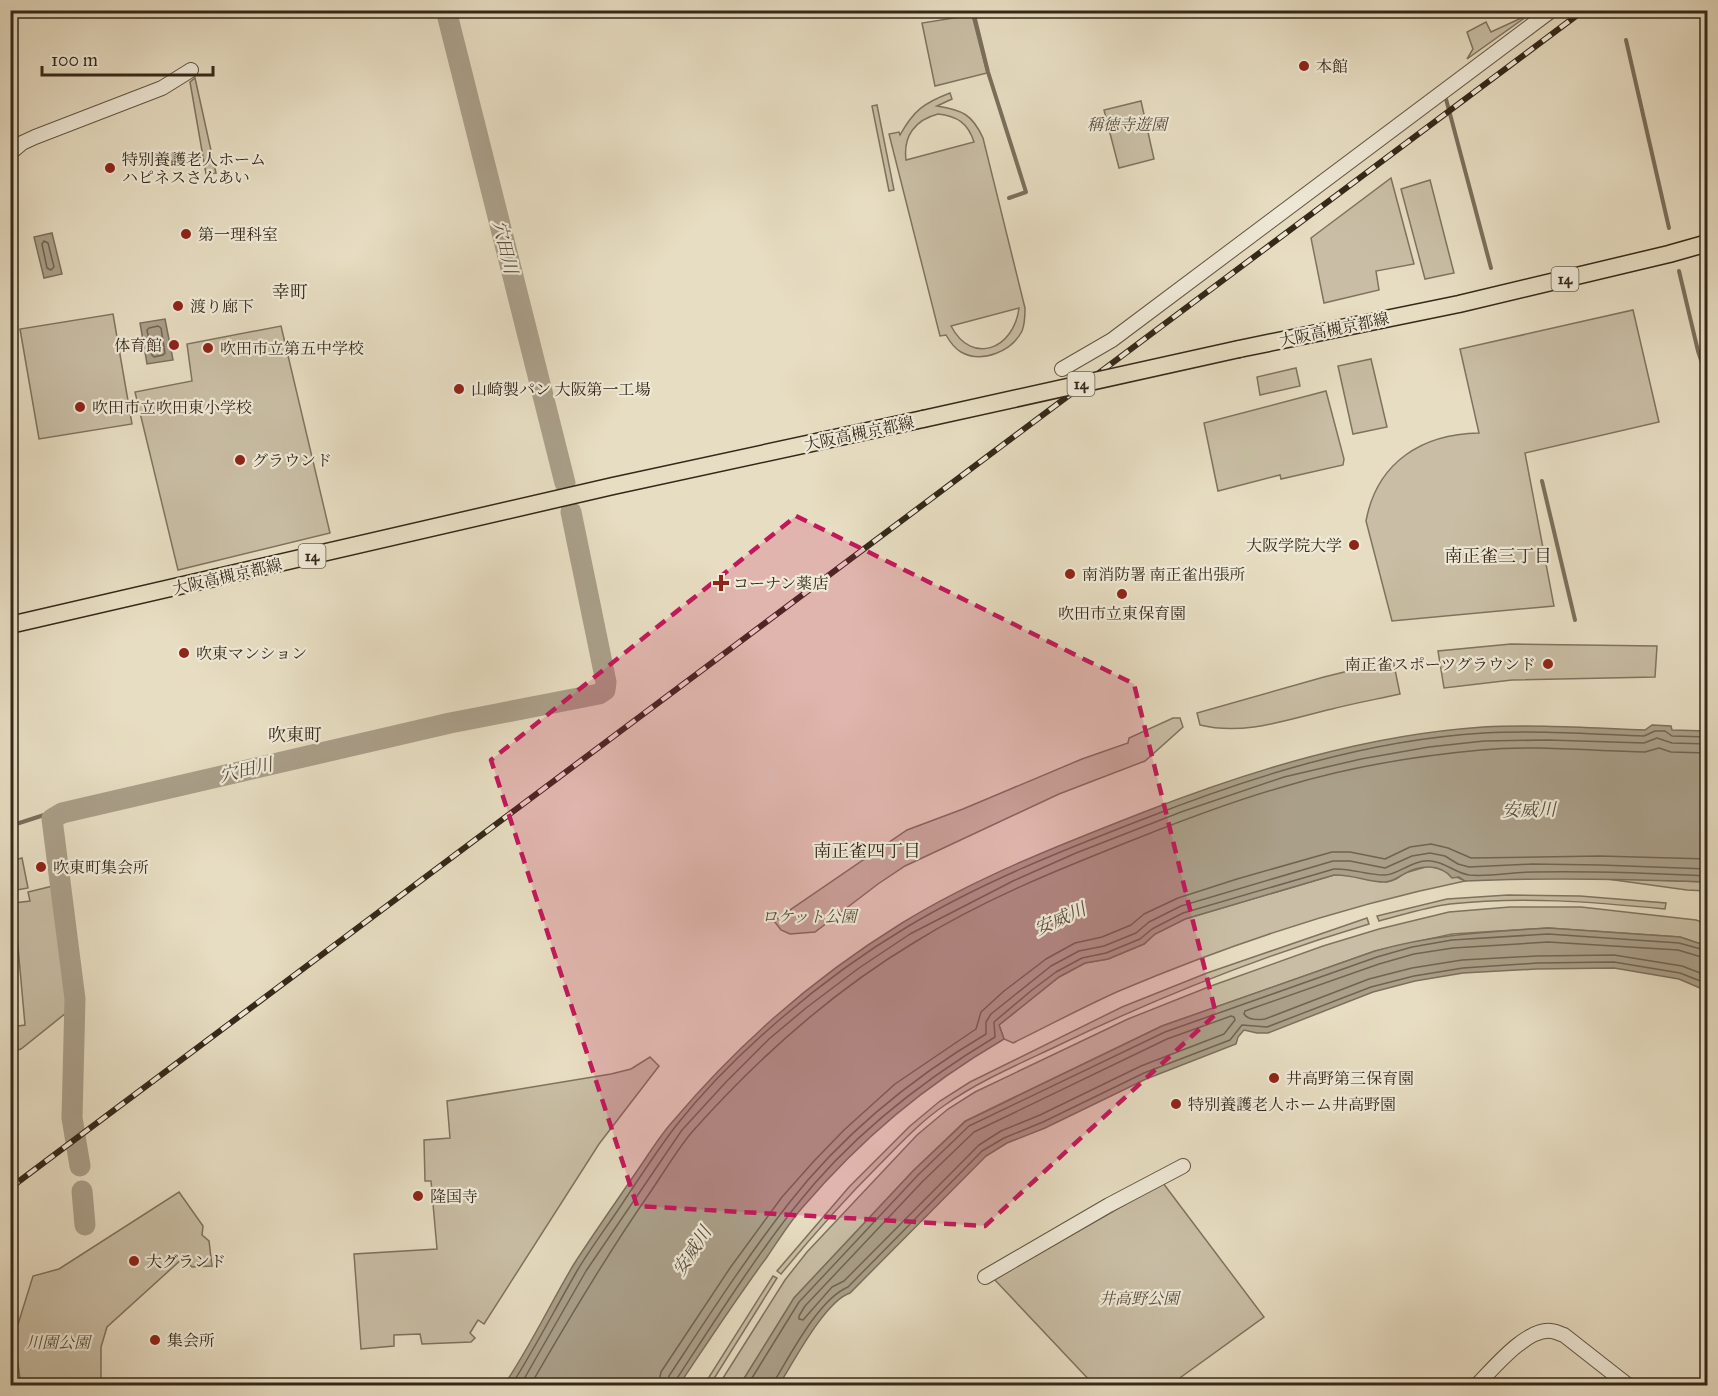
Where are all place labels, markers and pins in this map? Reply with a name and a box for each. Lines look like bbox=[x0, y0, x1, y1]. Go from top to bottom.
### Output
place label: 本館 bbox=[1316, 57, 1348, 76]
marker: 本館 bbox=[1297, 59, 1311, 73]
place label: 特別養護老人ホーム ハピネスさんあい bbox=[122, 150, 266, 187]
marker: 特別養護老人ホーム ハピネスさんあい bbox=[103, 161, 117, 175]
place label: 第一理科室 bbox=[198, 225, 278, 244]
marker: 第一理科室 bbox=[179, 227, 193, 241]
place label: 渡り廊下 bbox=[190, 297, 254, 316]
marker: 渡り廊下 bbox=[171, 299, 185, 313]
place label: 体育館 bbox=[114, 336, 162, 355]
marker: 体育館 bbox=[167, 338, 181, 352]
place label: 吹田市立第五中学校 bbox=[220, 339, 364, 358]
marker: 吹田市立第五中学校 bbox=[201, 341, 215, 355]
place label: 山崎製パン 大阪第一工場 bbox=[471, 380, 650, 399]
marker: 山崎製パン 大阪第一工場 bbox=[452, 382, 466, 396]
place label: 吹田市立吹田東小学校 bbox=[92, 398, 252, 417]
marker: 吹田市立吹田東小学校 bbox=[73, 400, 87, 414]
place label: グラウンド bbox=[252, 451, 332, 470]
marker: グラウンド bbox=[233, 453, 247, 467]
place label: 大阪学院大学 bbox=[1246, 536, 1342, 555]
marker: 大阪学院大学 bbox=[1347, 538, 1361, 552]
place label: 南消防署 南正雀出張所 bbox=[1082, 565, 1245, 584]
marker: 南消防署 南正雀出張所 bbox=[1063, 567, 1077, 581]
place label: コーナン薬店 bbox=[733, 574, 828, 593]
marker: コーナン薬店 bbox=[714, 576, 728, 590]
marker: 吹田市立東保育園 bbox=[1115, 587, 1129, 601]
place label: 吹田市立東保育園 bbox=[1058, 604, 1186, 623]
place label: 吹東マンション bbox=[196, 644, 307, 663]
marker: 吹東マンション bbox=[177, 646, 191, 660]
place label: 南正雀スポーツグラウンド bbox=[1345, 655, 1536, 674]
marker: 南正雀スポーツグラウンド bbox=[1541, 657, 1555, 671]
place label: 吹東町集会所 bbox=[53, 858, 149, 877]
marker: 吹東町集会所 bbox=[34, 860, 48, 874]
place label: 井高野第三保育園 bbox=[1286, 1069, 1414, 1088]
marker: 井高野第三保育園 bbox=[1267, 1071, 1281, 1085]
place label: 特別養護老人ホーム井高野園 bbox=[1188, 1095, 1396, 1114]
marker: 特別養護老人ホーム井高野園 bbox=[1169, 1097, 1183, 1111]
place label: 隆国寺 bbox=[430, 1187, 478, 1206]
marker: 隆国寺 bbox=[411, 1189, 425, 1203]
place label: 大グランド bbox=[146, 1252, 226, 1271]
marker: 大グランド bbox=[127, 1254, 141, 1268]
place label: 集会所 bbox=[167, 1331, 215, 1350]
marker: 集会所 bbox=[148, 1333, 162, 1347]

